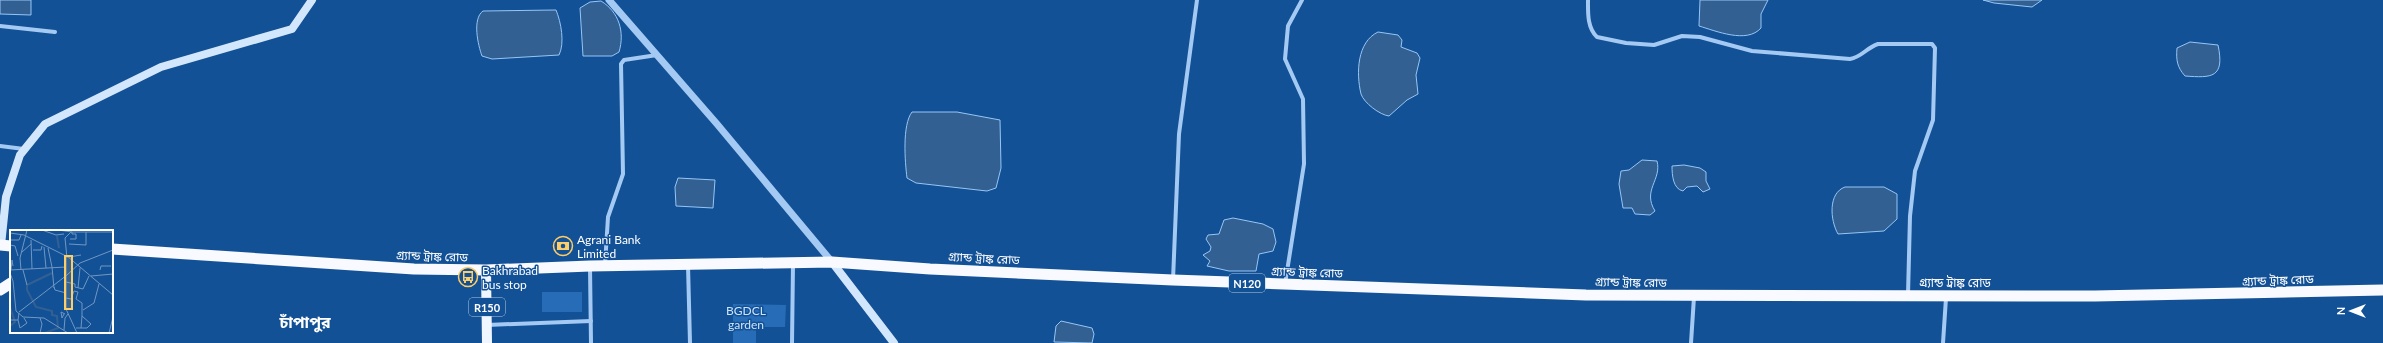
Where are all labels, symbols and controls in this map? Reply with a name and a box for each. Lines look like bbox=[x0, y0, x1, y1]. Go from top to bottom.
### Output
inset map bbox=[10, 230, 113, 333]
place label: Agrani Bank Limited bbox=[577, 232, 642, 261]
bank icon: Agrani Bank Limited bbox=[552, 235, 574, 257]
street label: গ্র্যান্ড ট্রাঙ্ক রোড bbox=[396, 247, 469, 265]
street label: গ্র্যান্ড ট্রাঙ্ক রোড bbox=[948, 249, 1021, 267]
place label: Bakhrabad bus stop bbox=[482, 263, 538, 292]
street label: গ্র্যান্ড ট্রাঙ্ক রোড bbox=[1271, 263, 1344, 281]
bus stop icon: Bakhrabad bus stop bbox=[457, 266, 479, 288]
street label: গ্র্যান্ড ট্রাঙ্ক রোড bbox=[2242, 271, 2315, 289]
road number: N120 bbox=[1229, 274, 1265, 292]
street label: গ্র্যান্ড ট্রাঙ্ক রোড bbox=[1595, 274, 1667, 290]
street label: গ্র্যান্ড ট্রাঙ্ক রোড bbox=[1919, 275, 1991, 290]
north arrow bbox=[2331, 291, 2371, 331]
road number: R150 bbox=[469, 298, 505, 316]
park label: BGDCL garden bbox=[726, 303, 766, 332]
text: N bbox=[2334, 307, 2347, 315]
district label: চাঁপাপুর bbox=[278, 312, 331, 333]

